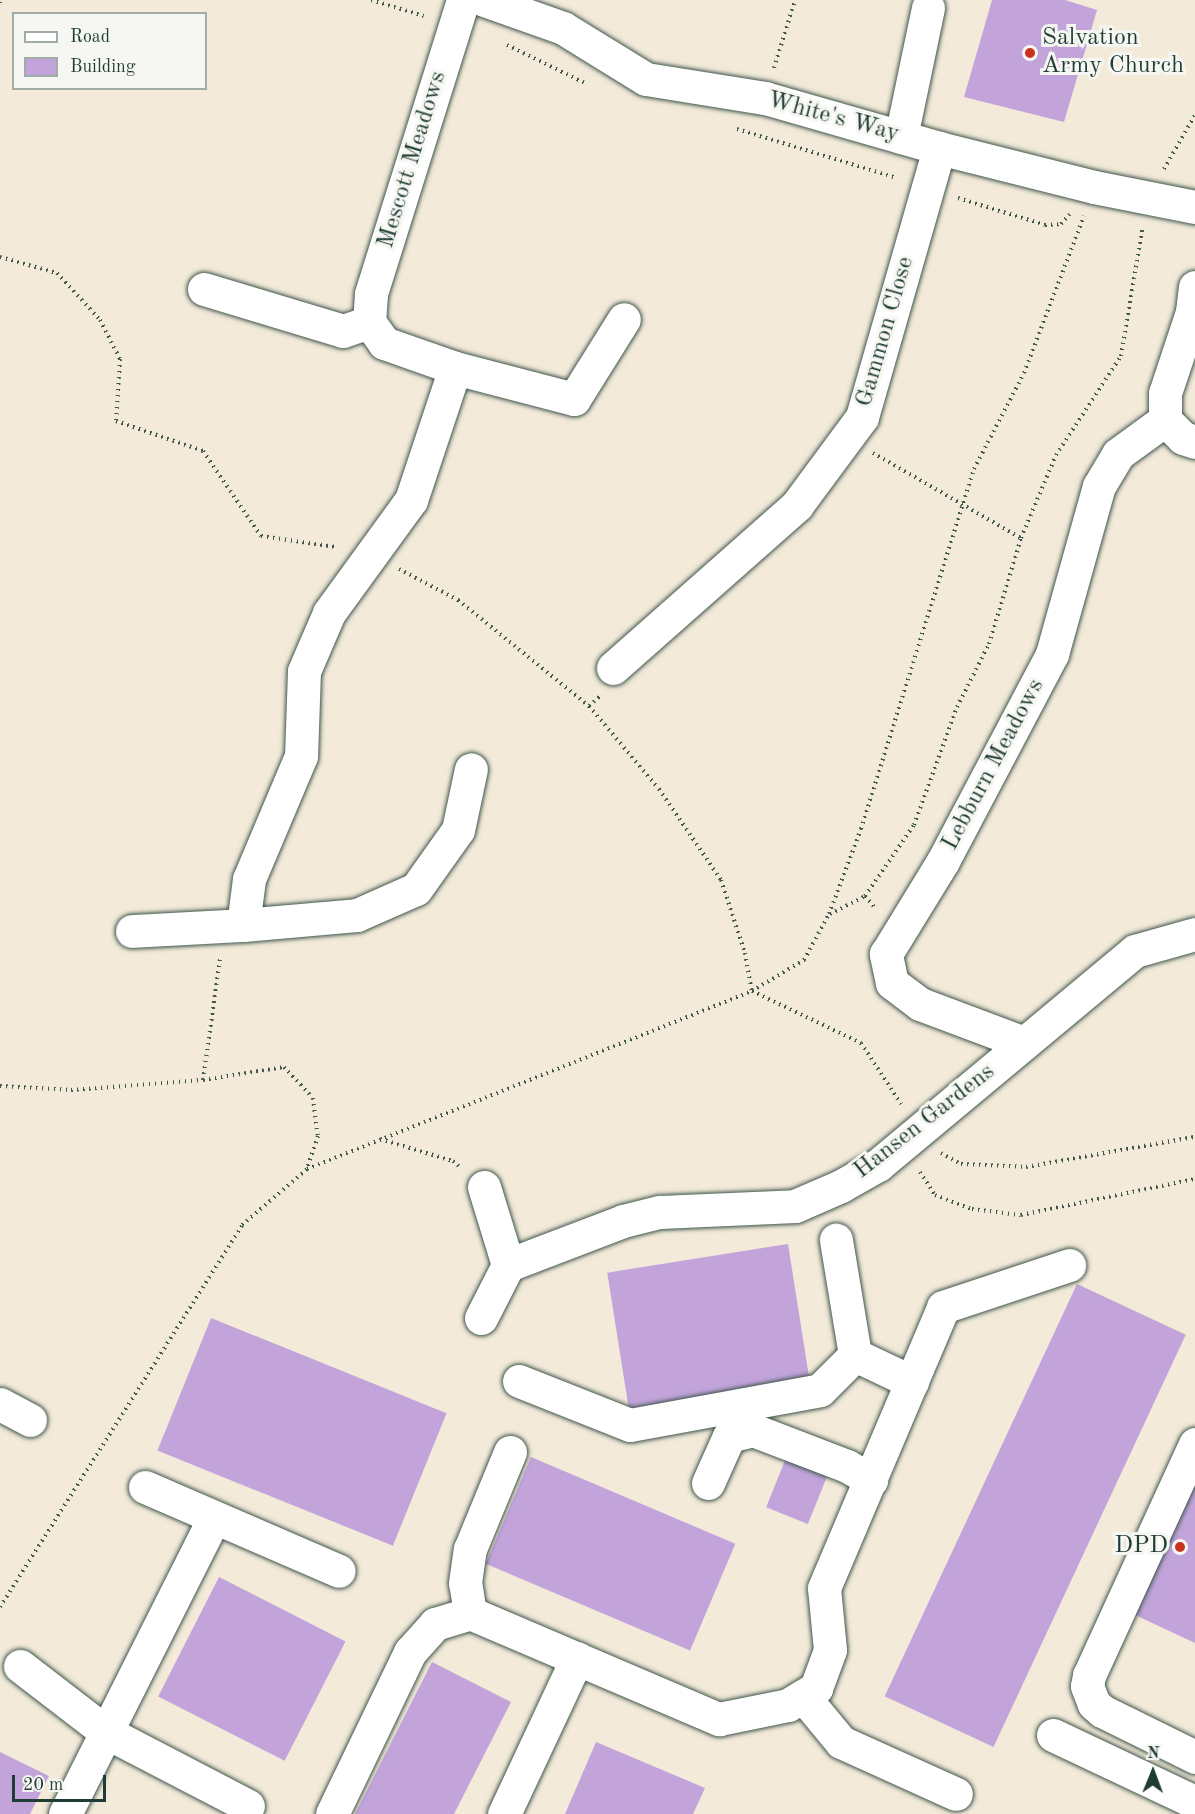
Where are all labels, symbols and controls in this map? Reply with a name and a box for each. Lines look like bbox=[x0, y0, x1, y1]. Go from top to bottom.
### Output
legend bbox=[12, 12, 207, 90]
place label: Salvation Army Church bbox=[1042, 25, 1184, 81]
text: Road bbox=[70, 28, 110, 46]
marker: Salvation Army Church bbox=[1023, 46, 1037, 60]
text: Building bbox=[70, 58, 135, 76]
street label: Mescott Meadows bbox=[372, 68, 454, 252]
street label: White's Way bbox=[764, 87, 902, 149]
street label: Gammon Close bbox=[851, 254, 921, 410]
street label: Lebburn Meadows bbox=[937, 674, 1051, 856]
street label: Hansen Gardens bbox=[849, 1058, 1001, 1186]
place label: DPD bbox=[1114, 1533, 1168, 1561]
marker: DPD bbox=[1173, 1540, 1187, 1554]
north arrow bbox=[1123, 1742, 1183, 1802]
text: N bbox=[1147, 1746, 1160, 1762]
scale bar bbox=[15, 1763, 110, 1801]
text: 20 m bbox=[23, 1776, 63, 1794]

